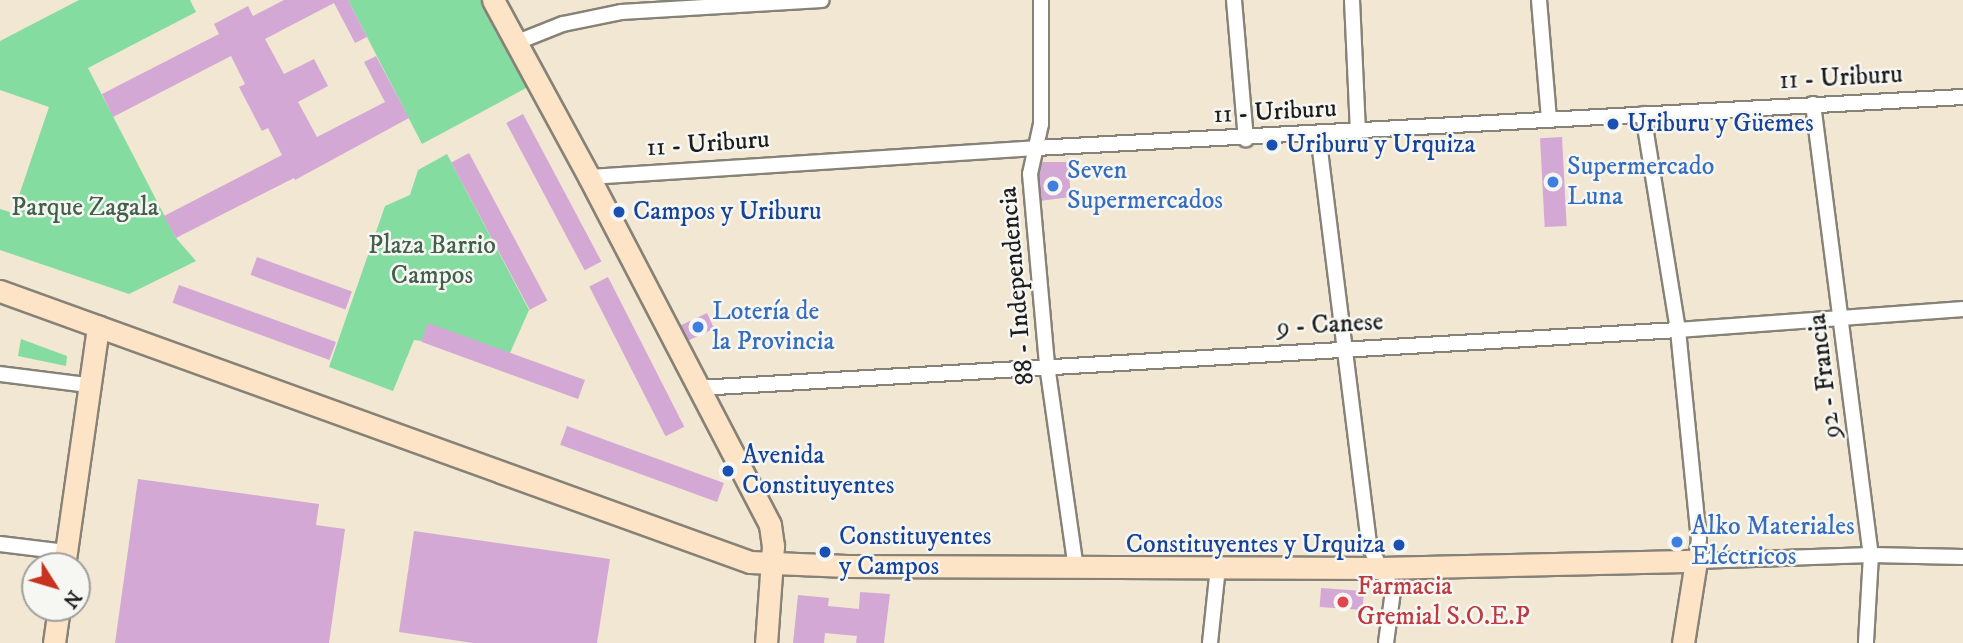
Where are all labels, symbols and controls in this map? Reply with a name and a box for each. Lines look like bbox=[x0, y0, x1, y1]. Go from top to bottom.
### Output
street label: 11 - Uriburu bbox=[1779, 59, 1903, 97]
street label: 11 - Uriburu bbox=[1213, 93, 1337, 131]
place label: Uriburu y Güemes bbox=[1627, 108, 1814, 140]
marker: Uriburu y Güemes bbox=[1605, 116, 1621, 132]
street label: 11 - Uriburu bbox=[645, 124, 771, 164]
place label: Uriburu y Urquiza bbox=[1286, 129, 1476, 161]
marker: Uriburu y Urquiza bbox=[1264, 137, 1280, 153]
place label: Supermercado Luna bbox=[1567, 151, 1714, 212]
place label: Seven Supermercados bbox=[1067, 155, 1223, 216]
marker: Supermercado Luna bbox=[1545, 174, 1561, 190]
marker: Seven Supermercados bbox=[1045, 178, 1061, 194]
street label: 88 - Independencia bbox=[993, 185, 1041, 387]
park label: Parque Zagala bbox=[11, 192, 159, 224]
place label: Campos y Uriburu bbox=[633, 196, 821, 228]
marker: Campos y Uriburu bbox=[611, 204, 627, 220]
park label: Plaza Barrio Campos bbox=[368, 230, 496, 292]
place label: Lotería de la Provincia bbox=[712, 296, 834, 358]
street label: 9 - Canese bbox=[1276, 307, 1384, 343]
street label: 92 - Francia bbox=[1802, 312, 1848, 440]
marker: Lotería de la Provincia bbox=[690, 319, 706, 335]
place label: Avenida Constituyentes bbox=[742, 440, 894, 502]
marker: Avenida Constituyentes bbox=[720, 463, 736, 479]
place label: Alko Materiales Eléctricos bbox=[1691, 511, 1855, 572]
place label: Constituyentes y Campos bbox=[839, 521, 991, 582]
place label: Constituyentes y Urquiza bbox=[1126, 529, 1385, 561]
marker: Alko Materiales Eléctricos bbox=[1669, 534, 1685, 550]
marker: Constituyentes y Urquiza bbox=[1391, 537, 1407, 553]
marker: Constituyentes y Campos bbox=[817, 544, 833, 560]
north arrow bbox=[21, 552, 91, 622]
place label: Farmacia Gremial S.O.E.P bbox=[1357, 571, 1530, 632]
text: N bbox=[58, 586, 85, 612]
marker: Farmacia Gremial S.O.E.P bbox=[1335, 594, 1351, 610]

